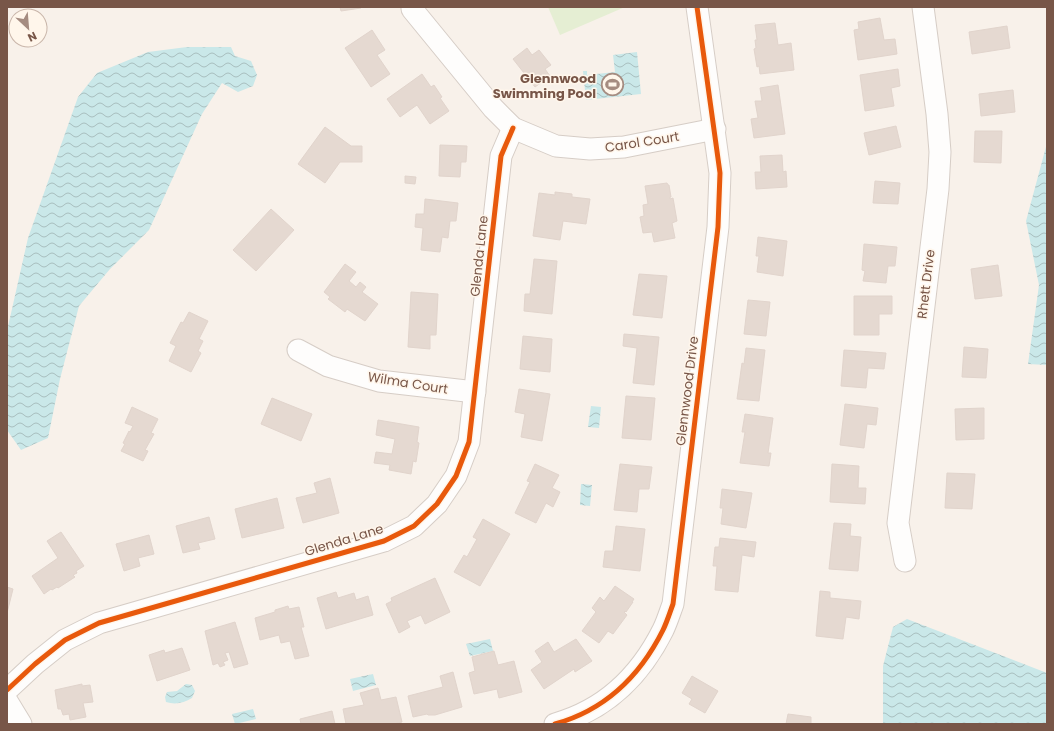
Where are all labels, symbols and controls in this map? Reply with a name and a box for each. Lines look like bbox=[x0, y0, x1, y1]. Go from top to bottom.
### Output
north arrow bbox=[8, 8, 48, 48]
text: N bbox=[25, 28, 40, 46]
place label: Glennwood Swimming Pool bbox=[493, 69, 596, 103]
sports icon: Glennwood Swimming Pool bbox=[599, 72, 625, 98]
street label: Carol Court bbox=[604, 127, 681, 157]
street label: Glenda Lane bbox=[465, 214, 493, 298]
street label: Rhett Drive bbox=[912, 248, 940, 320]
street label: Glennwood Drive bbox=[671, 335, 703, 447]
street label: Wilma Court bbox=[367, 367, 450, 399]
street label: Glenda Lane bbox=[302, 519, 386, 561]

